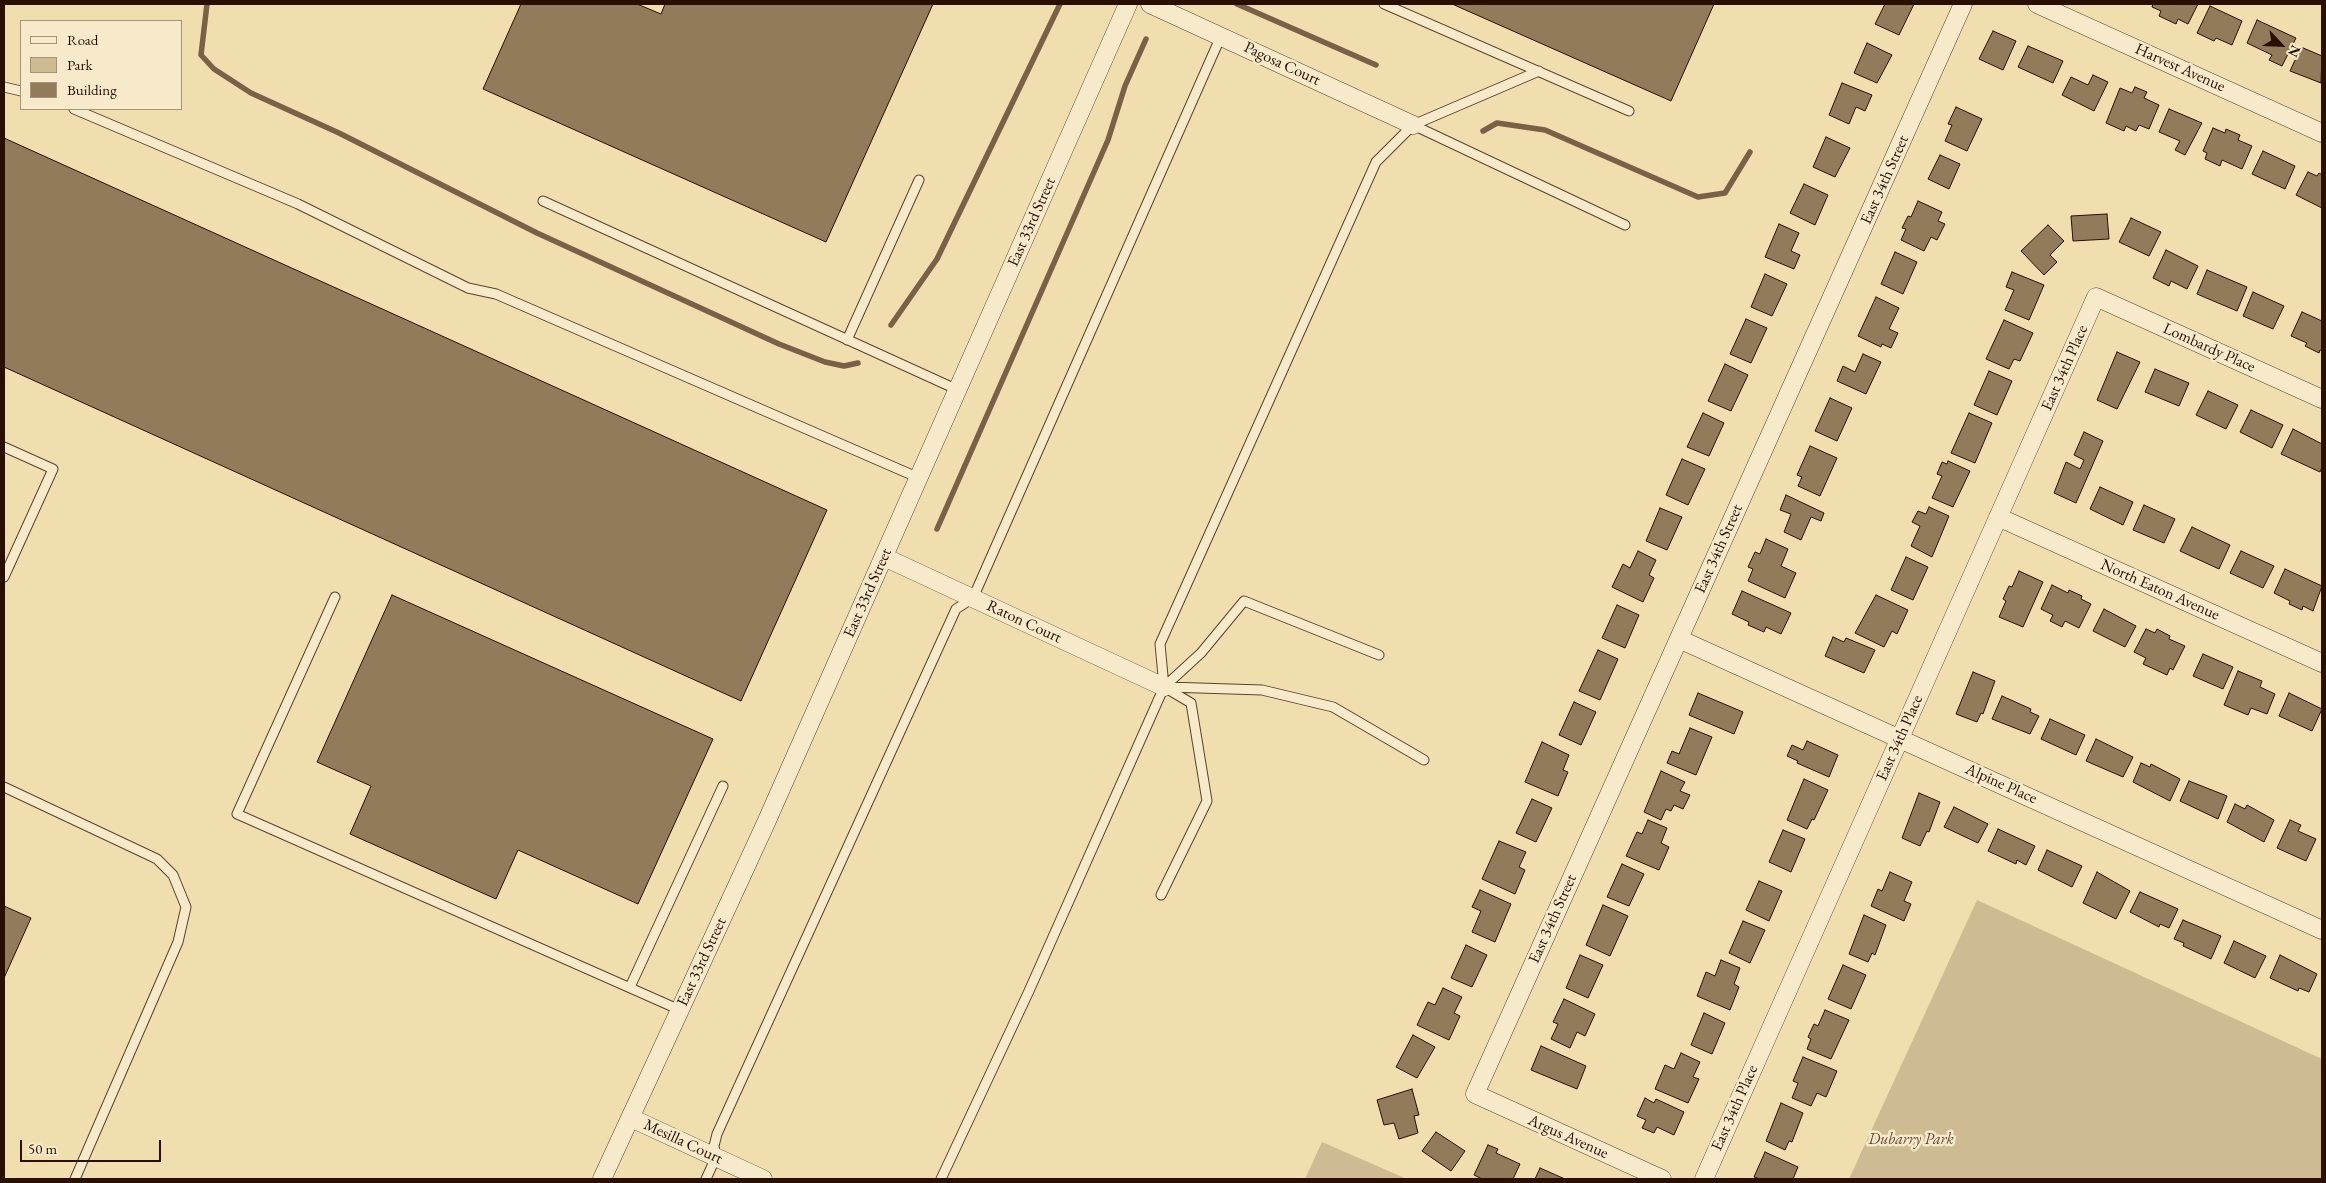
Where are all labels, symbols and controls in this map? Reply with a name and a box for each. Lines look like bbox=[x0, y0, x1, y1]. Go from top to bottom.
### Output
legend bbox=[20, 20, 182, 110]
north arrow bbox=[2256, 20, 2306, 70]
text: Road bbox=[67, 30, 98, 49]
street label: Pagosa Court bbox=[1241, 38, 1323, 90]
street label: Harvest Avenue bbox=[2132, 40, 2228, 96]
text: N bbox=[2284, 42, 2305, 60]
text: Park bbox=[67, 55, 93, 74]
text: Building bbox=[67, 80, 117, 99]
street label: East 34th Street bbox=[1857, 133, 1913, 227]
street label: East 33rd Street bbox=[1004, 174, 1060, 270]
street label: Lombardy Place bbox=[2160, 319, 2258, 377]
street label: East 34th Place bbox=[2038, 322, 2092, 414]
street label: East 34th Street bbox=[1691, 502, 1747, 596]
street label: East 33rd Street bbox=[840, 545, 896, 641]
street label: North Eaton Avenue bbox=[2098, 555, 2222, 625]
street label: Raton Court bbox=[983, 596, 1065, 648]
street label: East 34th Place bbox=[1873, 692, 1927, 784]
street label: Alpine Place bbox=[1962, 760, 2040, 808]
street label: East 34th Street bbox=[1525, 872, 1581, 966]
street label: East 33rd Street bbox=[673, 915, 731, 1009]
street label: East 34th Place bbox=[1708, 1062, 1762, 1154]
street label: Argus Avenue bbox=[1525, 1111, 1611, 1163]
street label: Mesilla Court bbox=[641, 1115, 725, 1169]
scale bar bbox=[22, 1130, 164, 1162]
park label: Dubarry Park bbox=[1868, 1130, 1954, 1150]
text: 50 m bbox=[28, 1139, 57, 1158]

